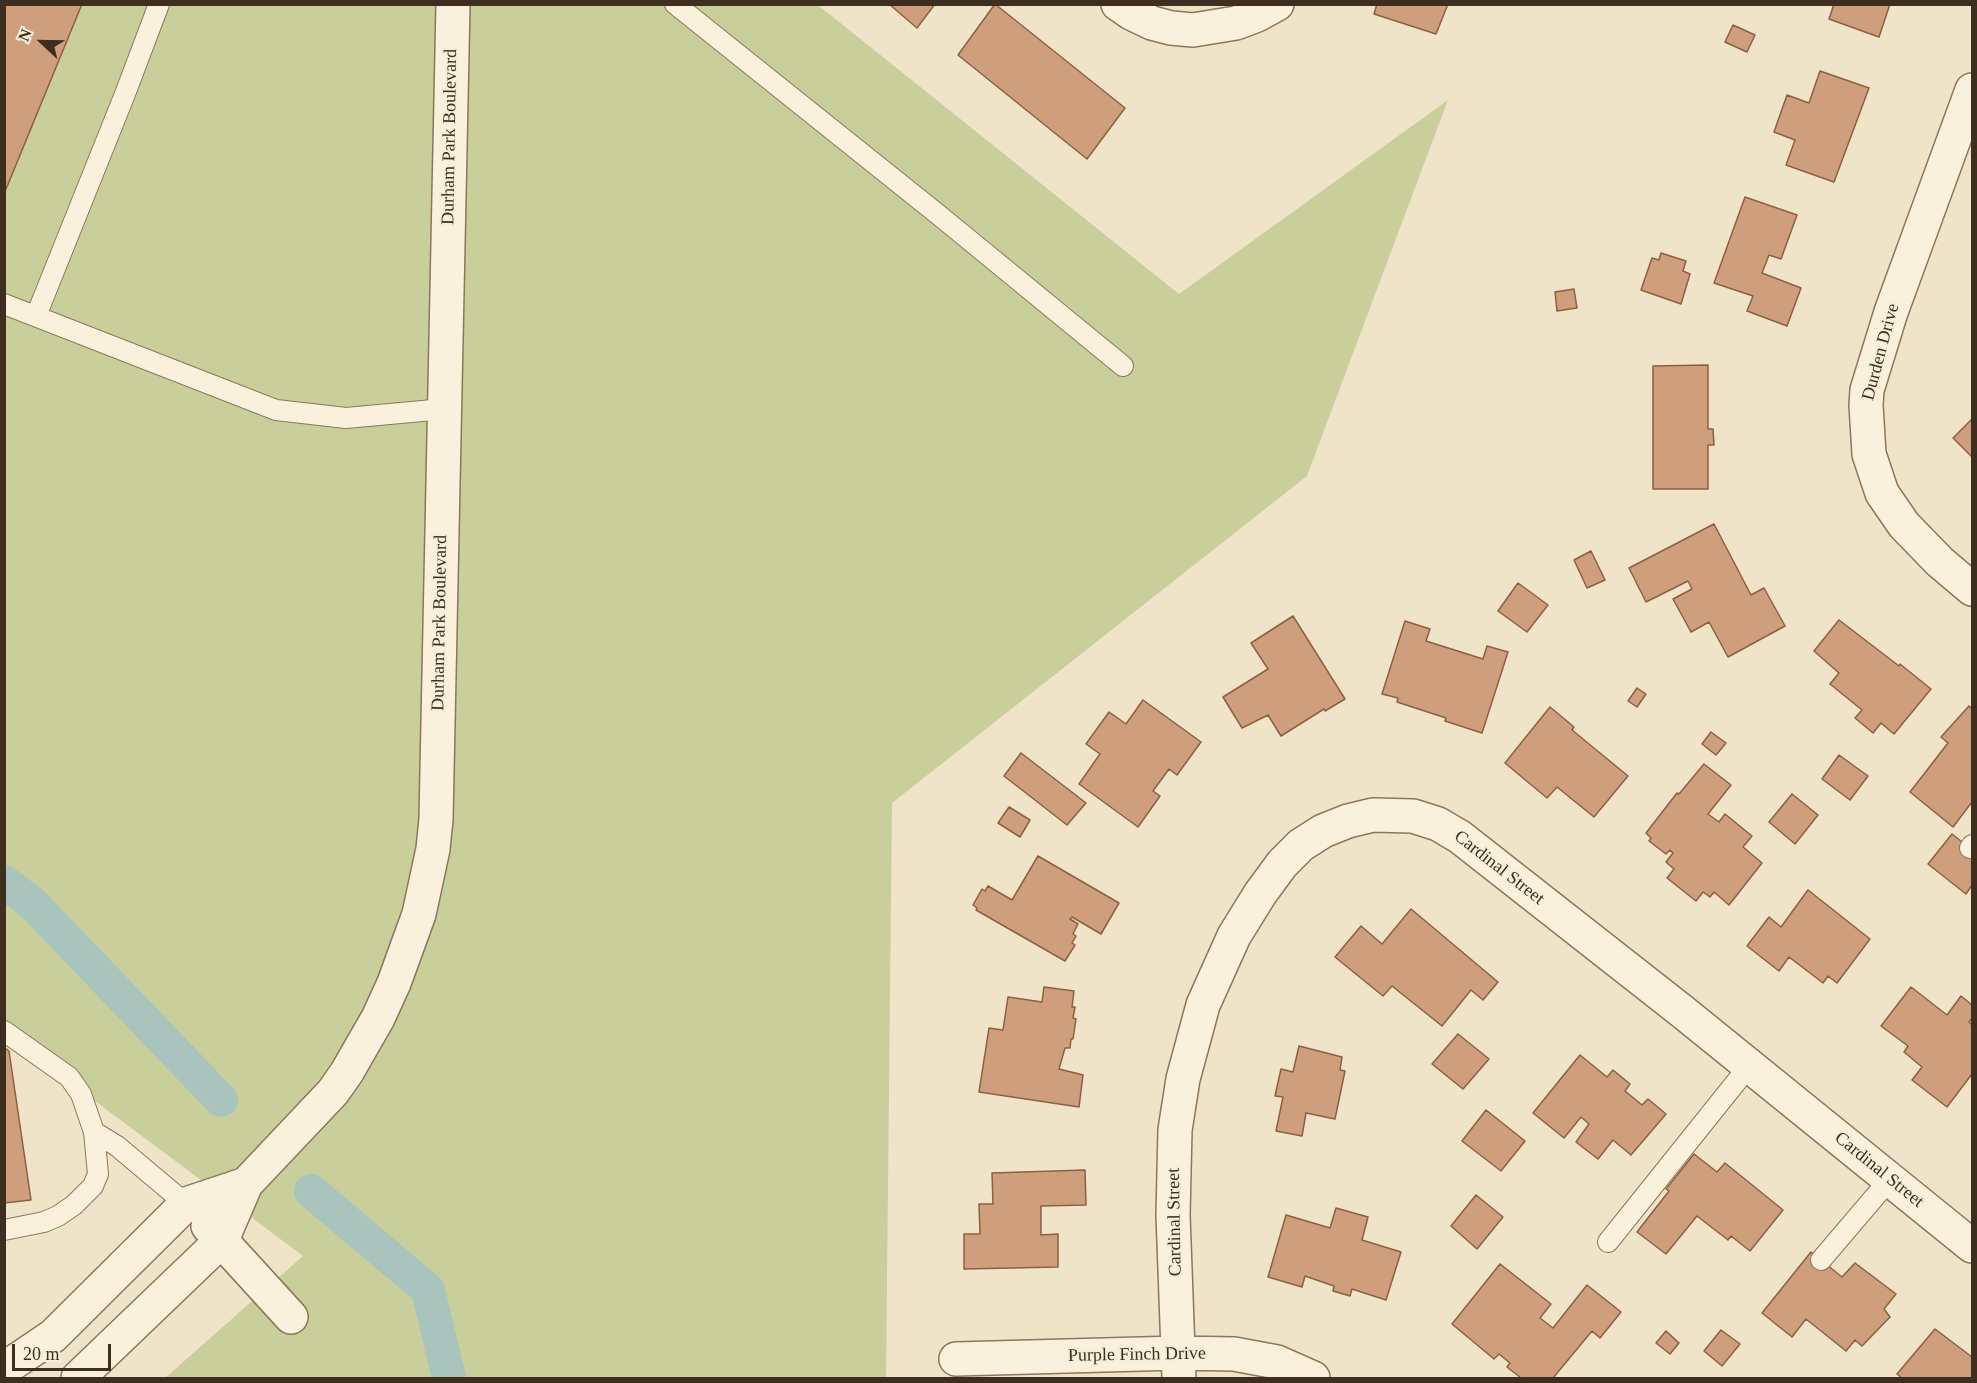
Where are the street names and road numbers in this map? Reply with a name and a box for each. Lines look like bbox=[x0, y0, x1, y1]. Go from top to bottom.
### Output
street label: Durham Park Boulevard bbox=[438, 49, 462, 225]
street label: Durden Drive bbox=[1858, 301, 1904, 403]
street label: Durham Park Boulevard bbox=[428, 535, 452, 711]
street label: Cardinal Street bbox=[1450, 826, 1548, 910]
street label: Cardinal Street bbox=[1830, 1127, 1928, 1213]
street label: Cardinal Street bbox=[1163, 1168, 1187, 1276]
street label: Purple Finch Drive bbox=[1068, 1343, 1206, 1367]

